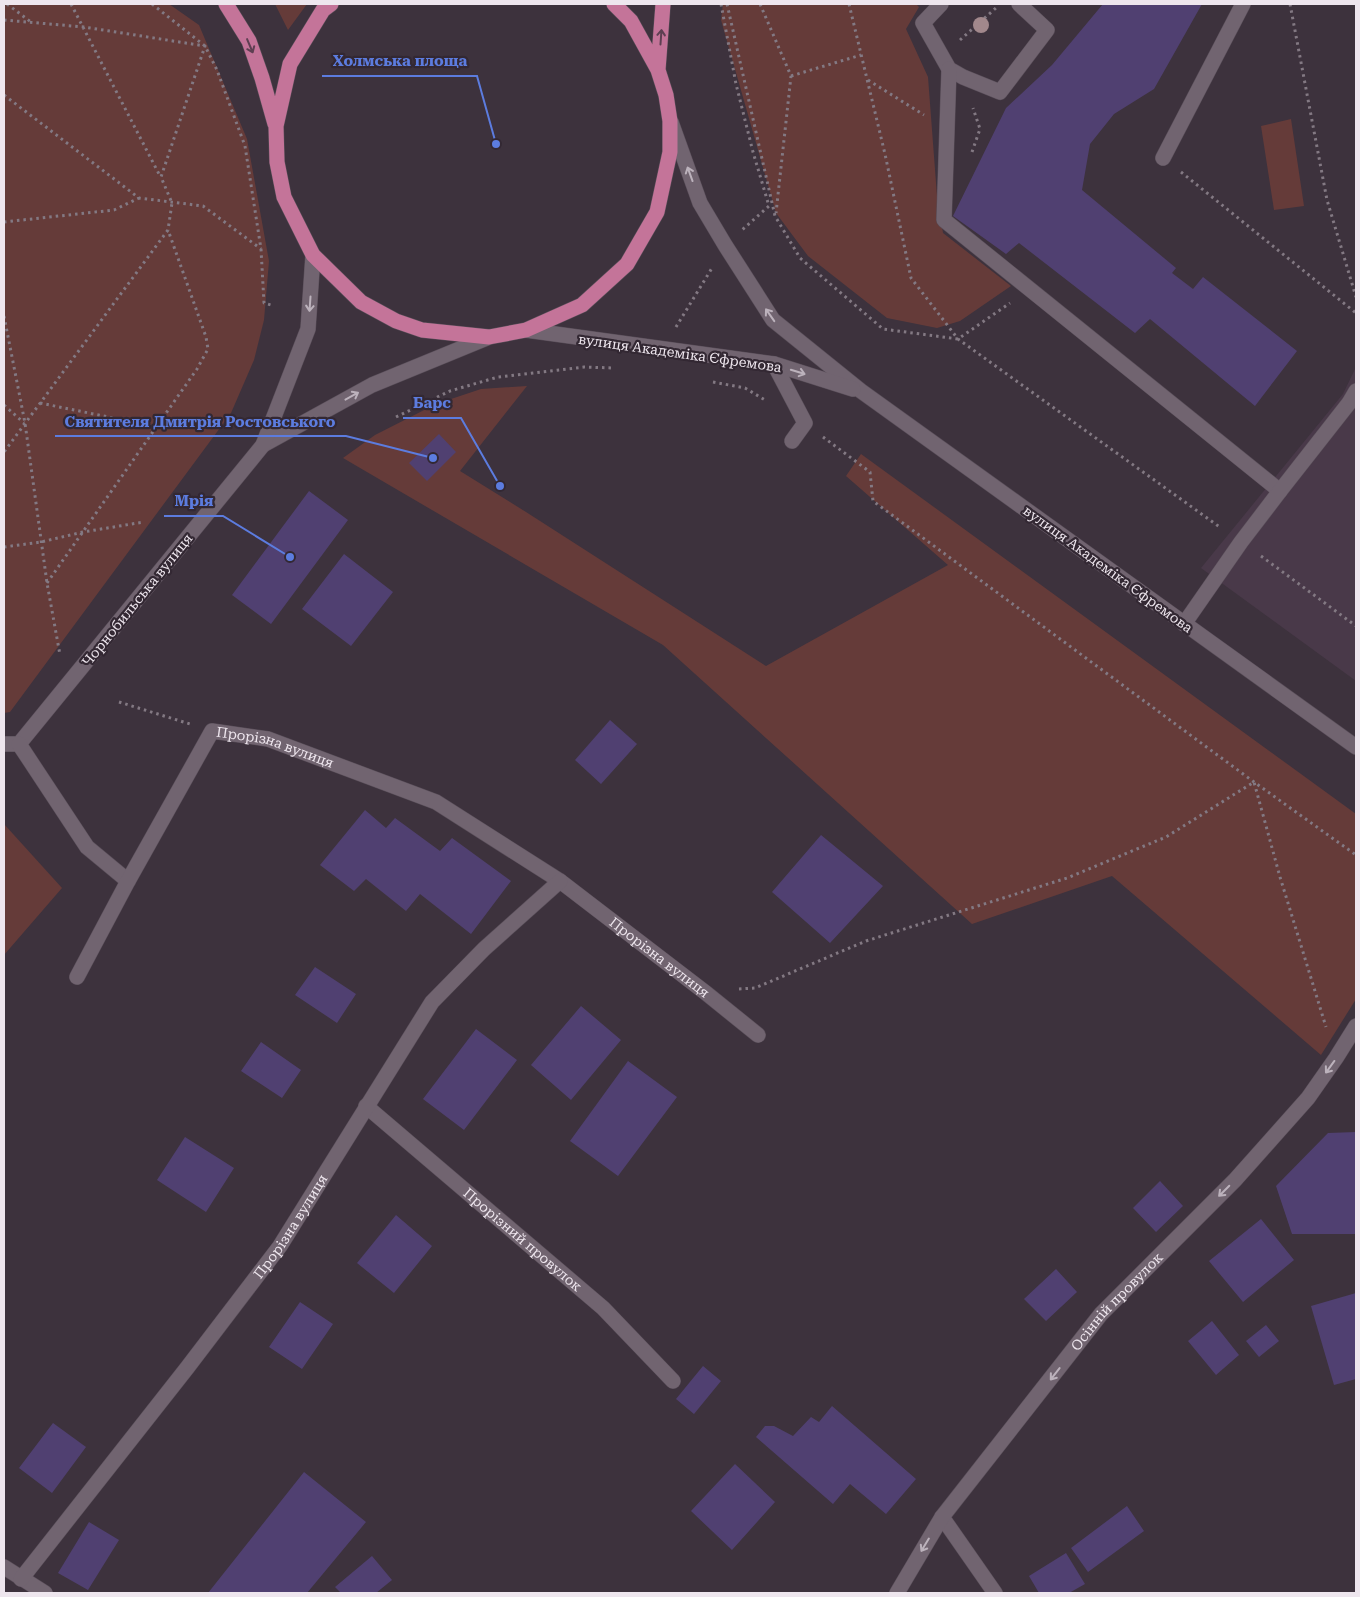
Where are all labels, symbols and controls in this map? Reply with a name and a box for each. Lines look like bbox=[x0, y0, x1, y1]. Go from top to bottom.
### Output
one-way arrow bbox=[656, 29, 665, 45]
one-way arrow bbox=[246, 38, 255, 53]
callout: Холмська площа bbox=[322, 46, 477, 76]
text: Холмська площа bbox=[333, 52, 467, 70]
one-way arrow bbox=[685, 167, 694, 182]
one-way arrow bbox=[305, 295, 314, 311]
one-way arrow bbox=[765, 308, 775, 322]
street label: вулиця Академіка Єфремова bbox=[577, 331, 783, 375]
one-way arrow bbox=[790, 367, 806, 377]
callout: Барс bbox=[403, 388, 461, 418]
one-way arrow bbox=[344, 391, 359, 400]
text: Барс bbox=[413, 394, 451, 412]
callout: Святителя Дмитрія Ростовського bbox=[55, 406, 346, 436]
text: Святителя Дмитрія Ростовського bbox=[64, 413, 336, 431]
callout: Мрія bbox=[164, 486, 223, 516]
text: Мрія bbox=[174, 492, 214, 510]
street label: вулиця Академіка Єфремова bbox=[1020, 502, 1196, 636]
street label: Чорнобильська вулиця bbox=[78, 530, 196, 670]
street label: Прорізна вулиця bbox=[215, 724, 336, 771]
street label: Прорізна вулиця bbox=[606, 914, 713, 1001]
one-way arrow bbox=[1325, 1060, 1335, 1074]
street label: Прорізна вулиця bbox=[250, 1171, 331, 1282]
street label: Прорізний провулок bbox=[460, 1185, 585, 1295]
one-way arrow bbox=[1218, 1185, 1230, 1197]
street label: Осінній провулок bbox=[1067, 1249, 1166, 1354]
one-way arrow bbox=[1049, 1367, 1060, 1380]
one-way arrow bbox=[920, 1538, 930, 1552]

